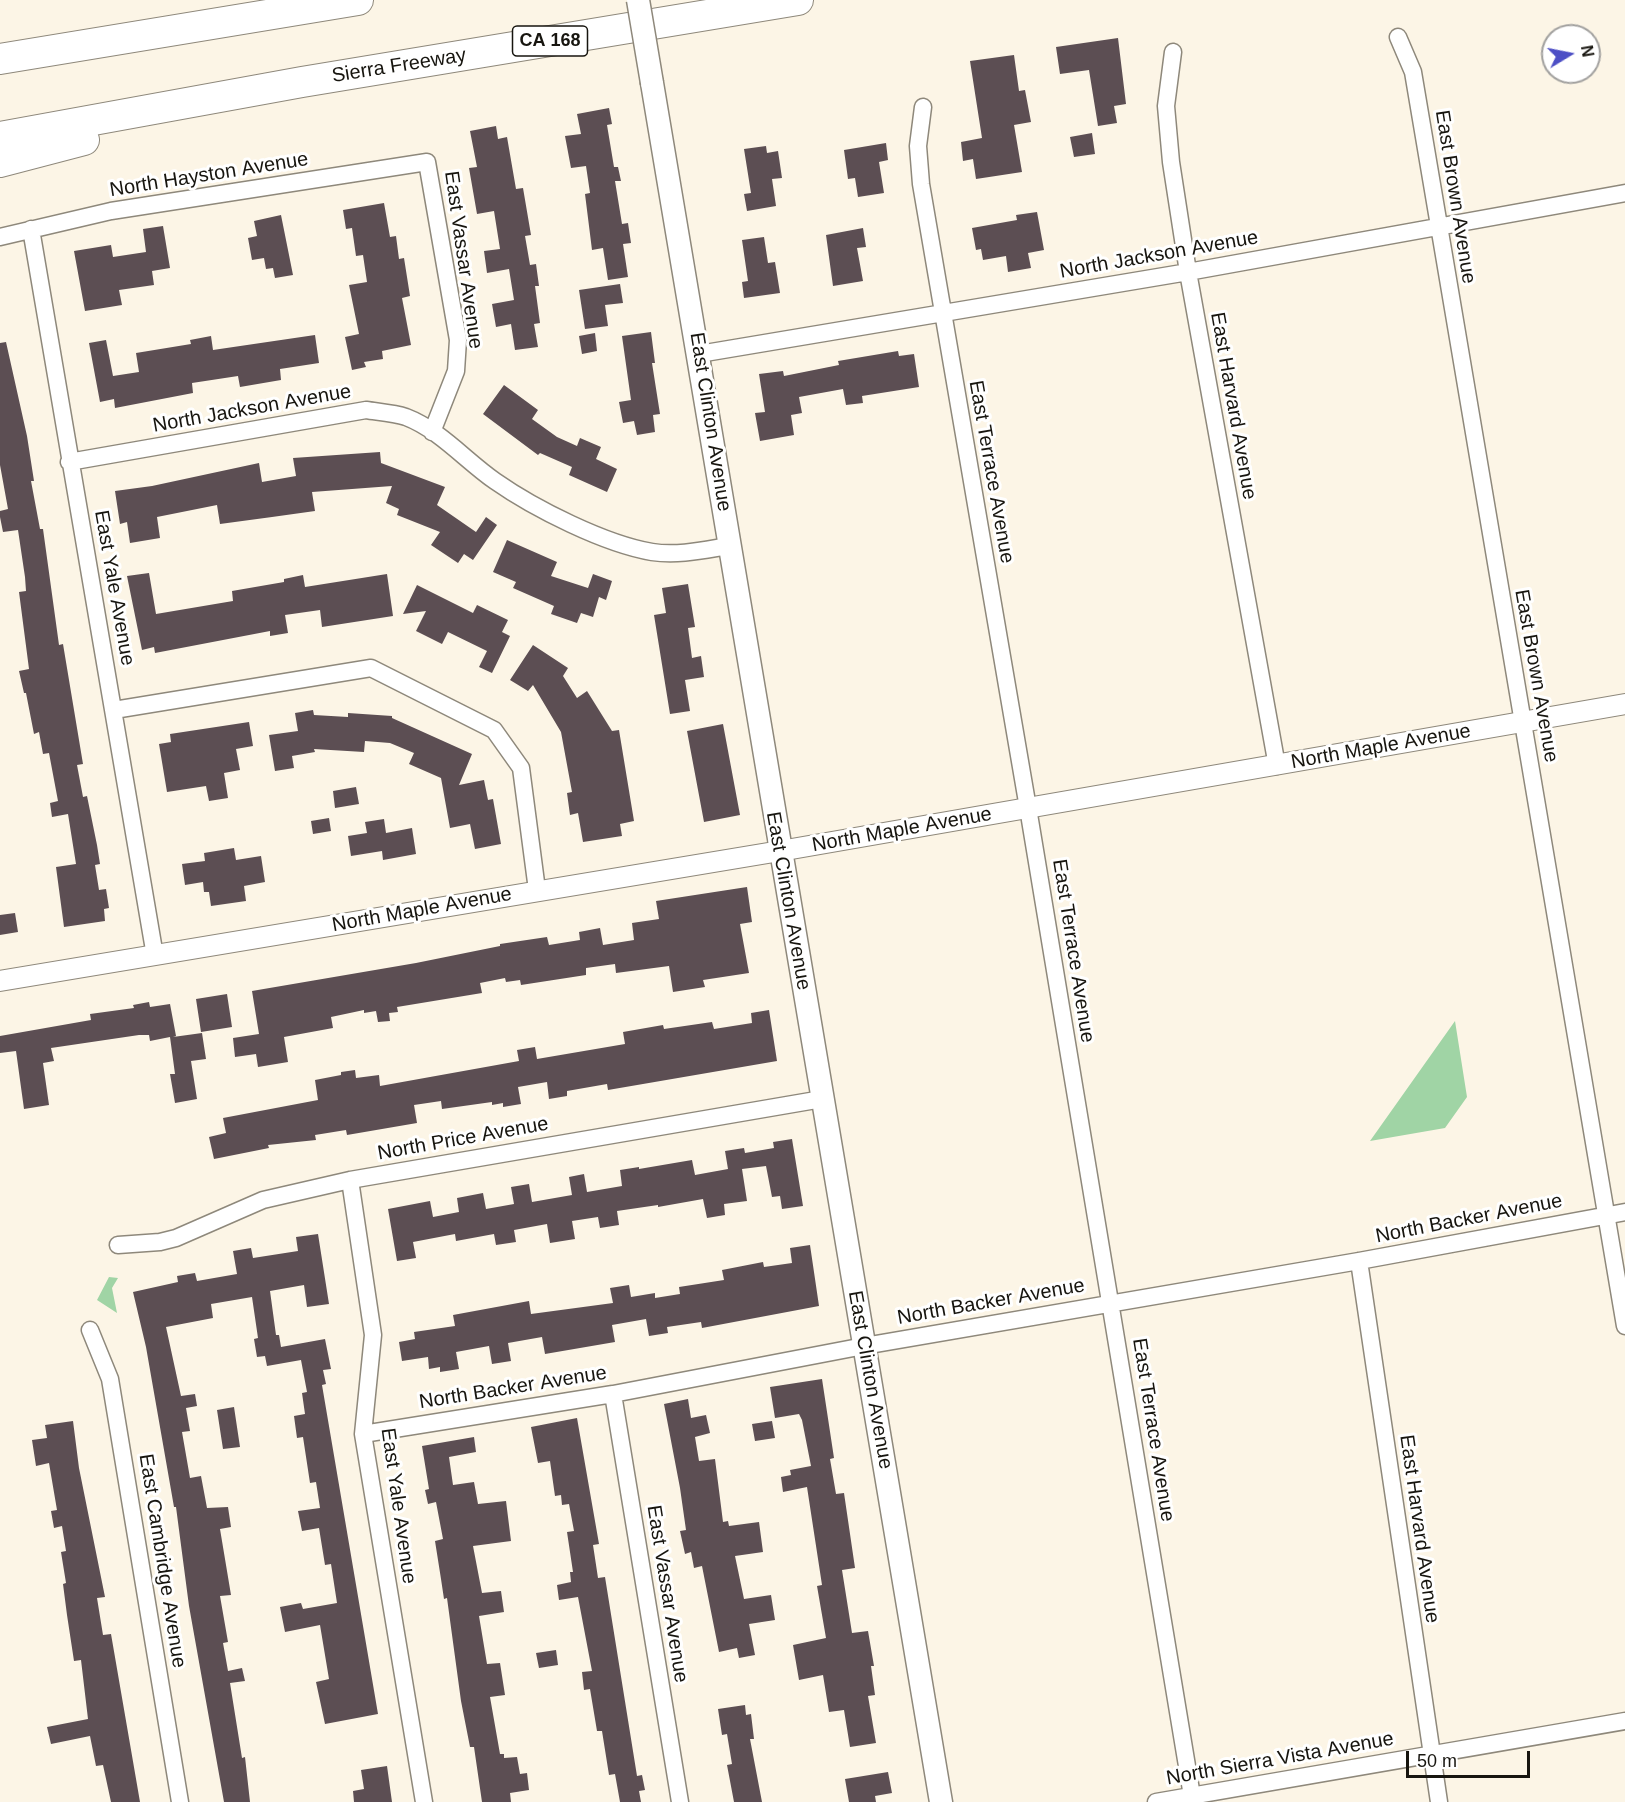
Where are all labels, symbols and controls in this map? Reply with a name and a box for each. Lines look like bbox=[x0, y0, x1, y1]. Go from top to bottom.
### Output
north arrow bbox=[1541, 24, 1601, 84]
road number: CA 168 bbox=[512, 26, 588, 56]
street label: Sierra Freeway bbox=[330, 44, 468, 88]
text: N bbox=[1578, 44, 1597, 58]
street label: East Brown Avenue bbox=[1429, 109, 1481, 285]
street label: North Hayston Avenue bbox=[108, 147, 310, 203]
street label: East Vassar Avenue bbox=[439, 170, 487, 350]
street label: North Jackson Avenue bbox=[1058, 226, 1260, 284]
street label: East Harvard Avenue bbox=[1205, 310, 1261, 502]
street label: East Clinton Avenue bbox=[684, 331, 736, 513]
street label: East Terrace Avenue bbox=[963, 379, 1019, 565]
street label: North Jackson Avenue bbox=[151, 380, 353, 438]
street label: East Yale Avenue bbox=[89, 509, 139, 667]
street label: East Brown Avenue bbox=[1509, 588, 1563, 764]
street label: North Maple Avenue bbox=[1289, 719, 1473, 775]
street label: North Maple Avenue bbox=[810, 802, 994, 858]
street label: East Clinton Avenue bbox=[760, 810, 816, 992]
street label: East Terrace Avenue bbox=[1047, 858, 1099, 1044]
street label: North Maple Avenue bbox=[330, 882, 514, 938]
street label: North Price Avenue bbox=[376, 1112, 550, 1166]
street label: North Backer Avenue bbox=[1374, 1189, 1564, 1249]
street label: North Backer Avenue bbox=[895, 1274, 1087, 1330]
street label: East Clinton Avenue bbox=[842, 1289, 898, 1471]
street label: East Terrace Avenue bbox=[1127, 1337, 1179, 1523]
street label: North Backer Avenue bbox=[417, 1361, 609, 1415]
street label: East Yale Avenue bbox=[375, 1427, 421, 1585]
street label: East Harvard Avenue bbox=[1394, 1433, 1444, 1625]
street label: East Cambridge Avenue bbox=[133, 1452, 191, 1670]
street label: East Vassar Avenue bbox=[641, 1504, 693, 1684]
street label: North Sierra Vista Avenue bbox=[1164, 1727, 1396, 1791]
scale bar bbox=[1409, 1739, 1534, 1777]
text: 50 m bbox=[1417, 1751, 1457, 1771]

